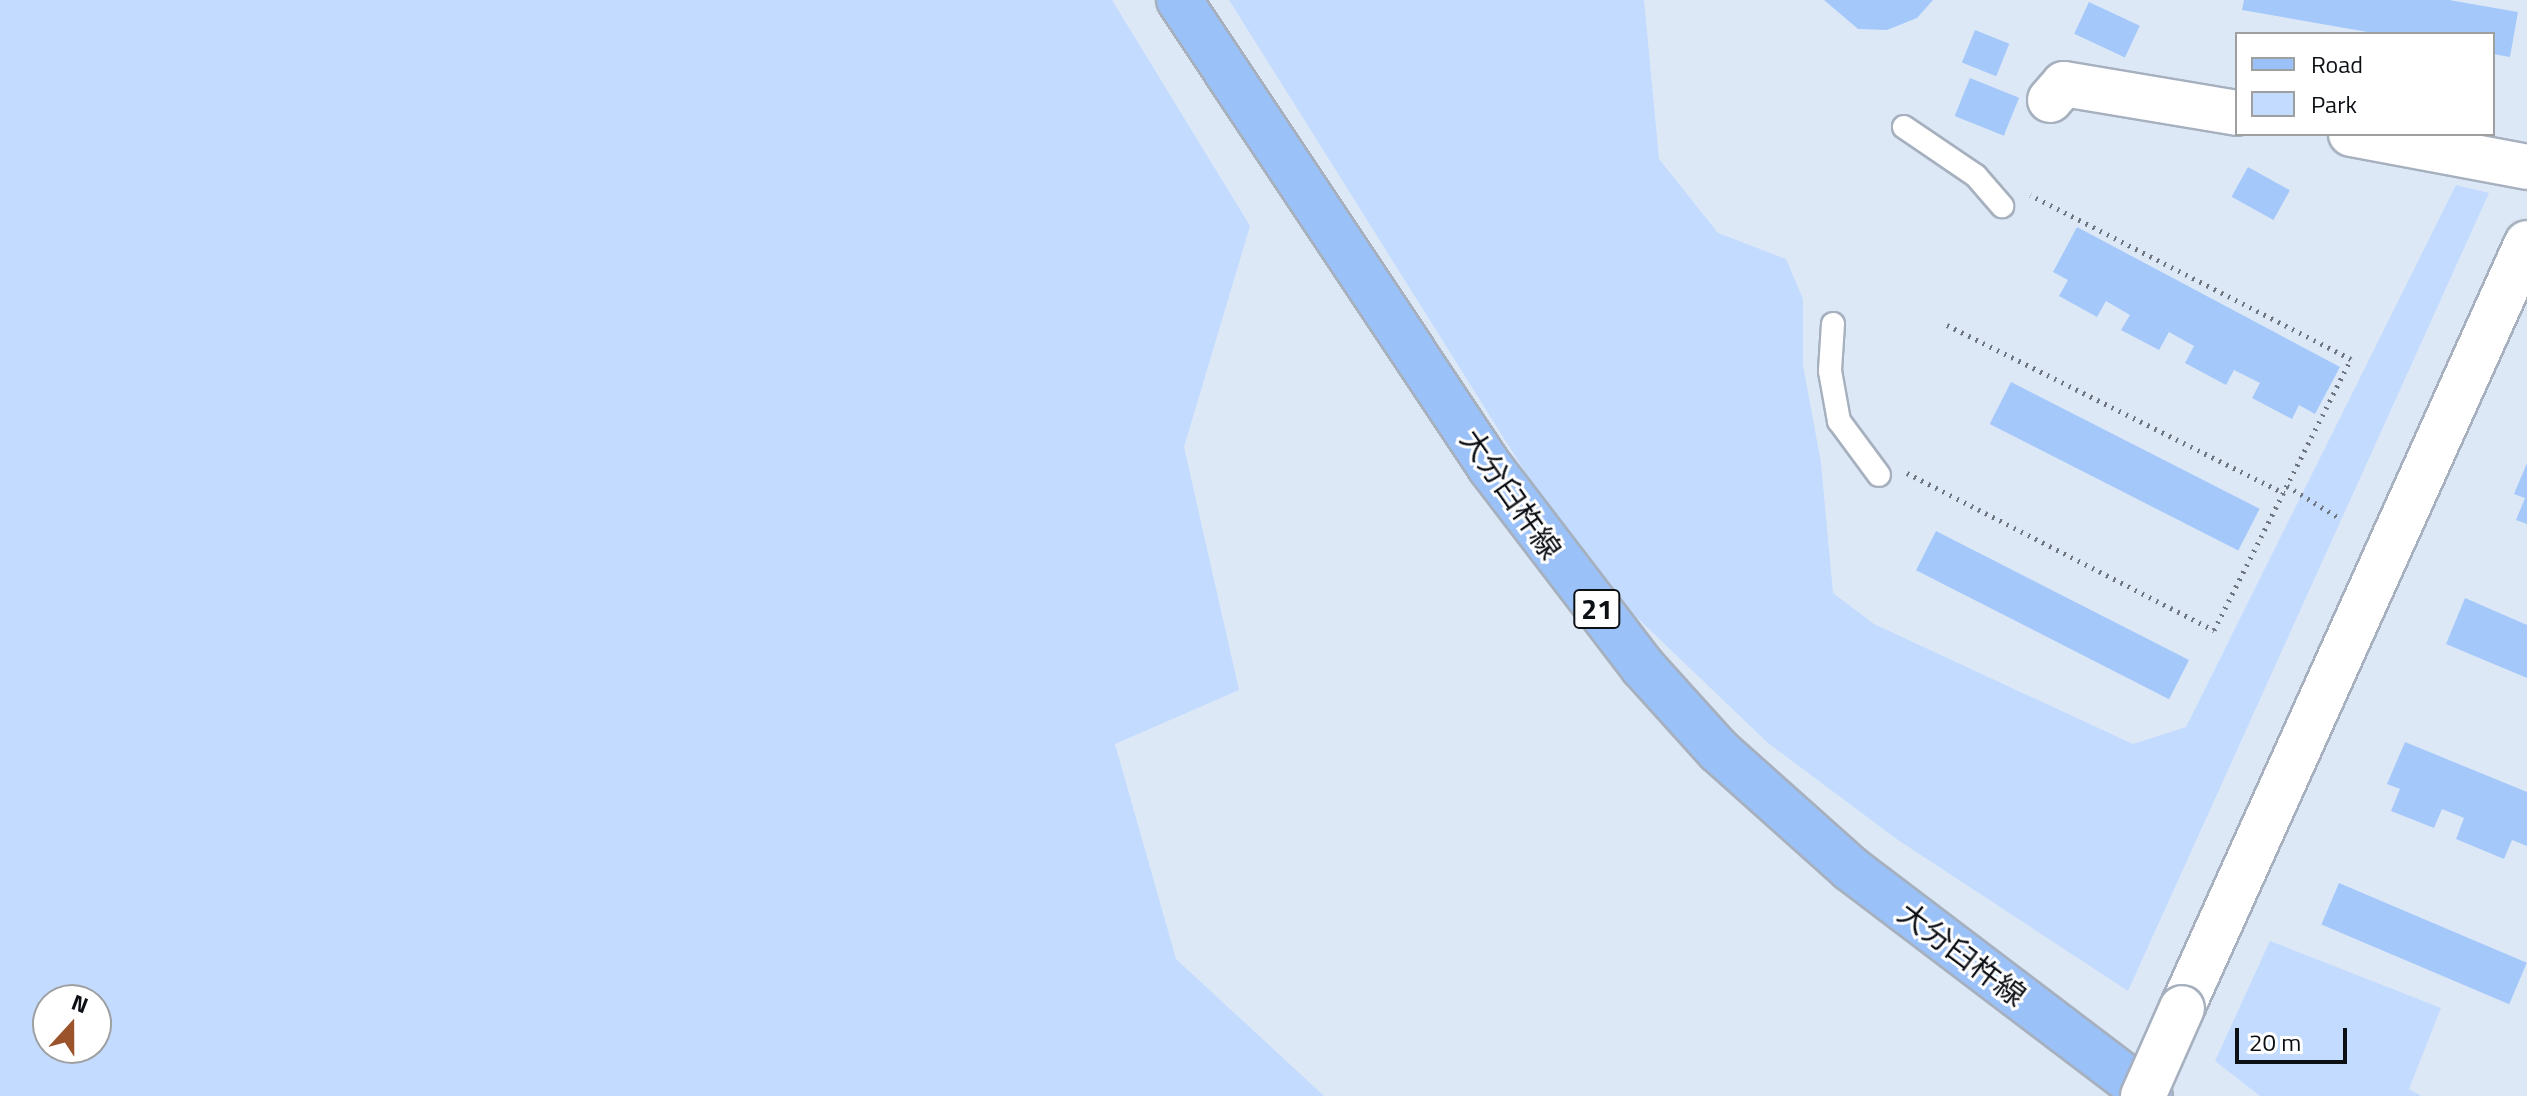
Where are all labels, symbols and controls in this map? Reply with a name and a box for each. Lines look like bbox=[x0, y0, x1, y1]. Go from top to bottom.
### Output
legend bbox=[2235, 32, 2495, 136]
text: Road bbox=[2311, 46, 2363, 82]
text: Park bbox=[2311, 86, 2357, 122]
street label: 大分臼杵線 bbox=[1453, 422, 1569, 566]
road number: 21 bbox=[1573, 585, 1621, 633]
street label: 大分臼杵線 bbox=[1891, 894, 2033, 1014]
north arrow bbox=[32, 984, 112, 1064]
text: N bbox=[67, 985, 93, 1022]
scale bar bbox=[2239, 1012, 2351, 1062]
text: 20 m bbox=[2249, 1024, 2301, 1060]

